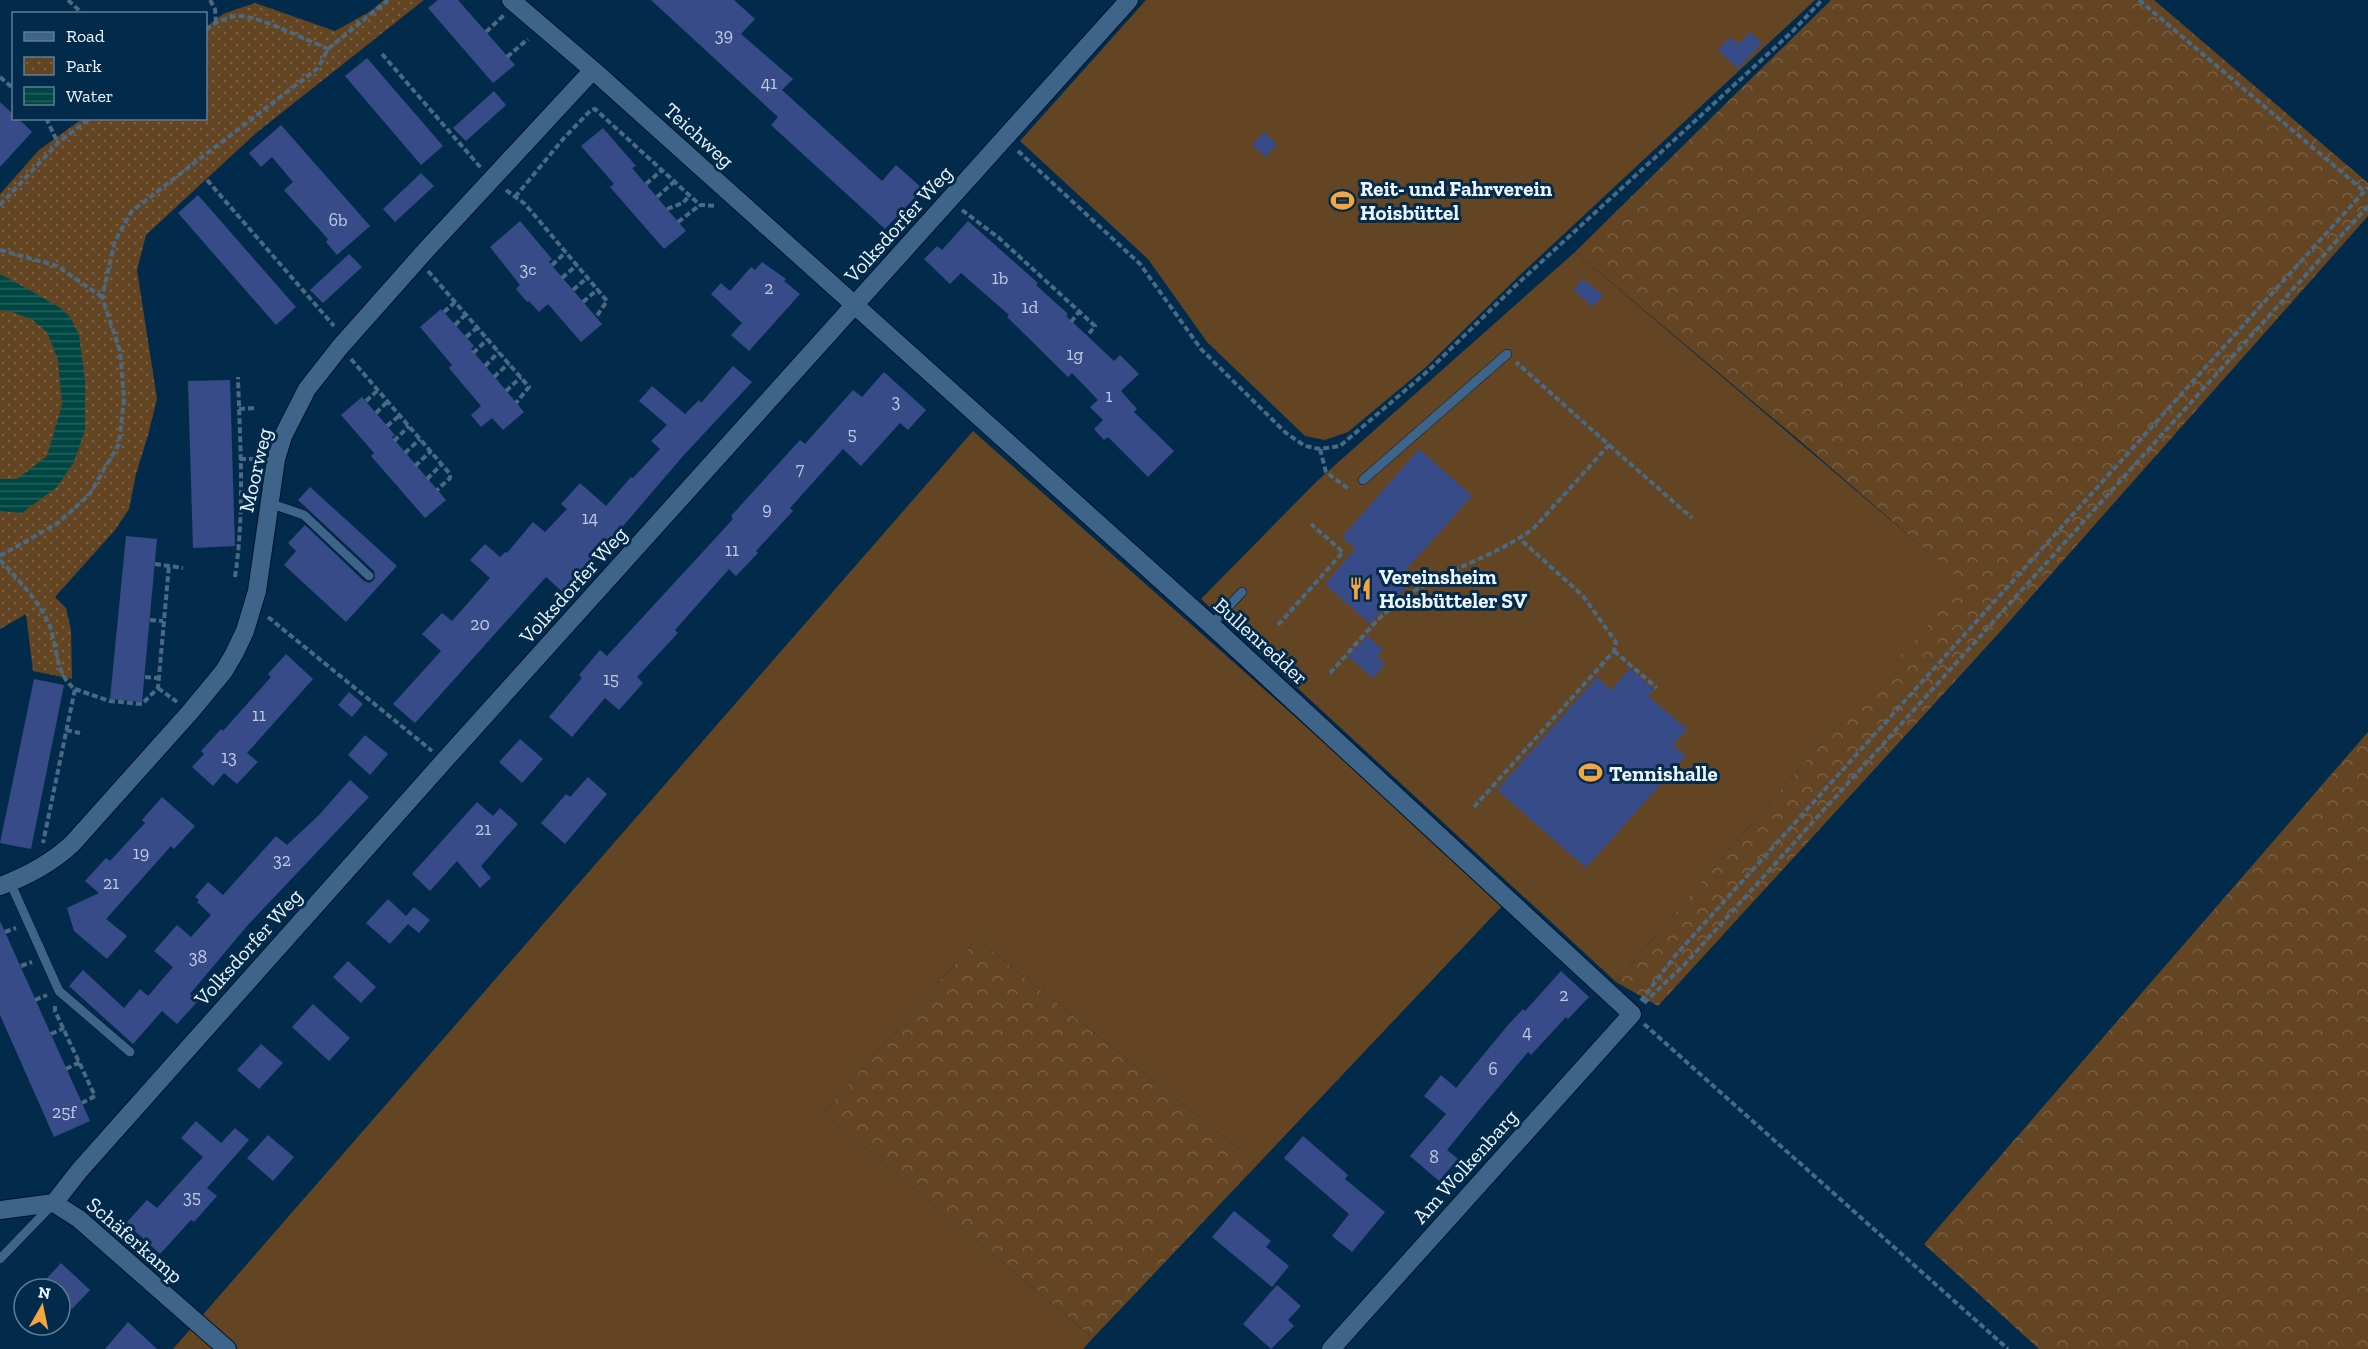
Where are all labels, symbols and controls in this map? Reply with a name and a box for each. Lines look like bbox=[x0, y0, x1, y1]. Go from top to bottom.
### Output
legend bbox=[12, 12, 207, 120]
house number: 39 bbox=[715, 24, 733, 46]
text: Road bbox=[66, 25, 105, 47]
text: Park bbox=[66, 55, 102, 77]
house number: 41 bbox=[761, 72, 777, 94]
text: Water bbox=[66, 85, 113, 107]
street label: Teichweg bbox=[659, 97, 740, 173]
street label: Volksdorfer Weg bbox=[838, 160, 957, 288]
place label: Reit- und Fahrverein Hoisbüttel bbox=[1360, 176, 1553, 225]
sports icon: Reit- und Fahrverein Hoisbüttel bbox=[1329, 187, 1355, 213]
house number: 6b bbox=[328, 209, 348, 231]
house number: 3c bbox=[519, 258, 537, 280]
house number: 1b bbox=[992, 267, 1008, 289]
house number: 2 bbox=[764, 277, 774, 299]
house number: 1d bbox=[1022, 296, 1039, 318]
house number: 1g bbox=[1067, 343, 1084, 365]
house number: 1 bbox=[1106, 385, 1113, 407]
house number: 3 bbox=[892, 390, 901, 412]
house number: 5 bbox=[847, 423, 857, 445]
street label: Moorweg bbox=[233, 425, 277, 515]
house number: 7 bbox=[796, 458, 805, 480]
house number: 9 bbox=[762, 498, 772, 520]
house number: 14 bbox=[582, 507, 599, 529]
street label: Volksdorfer Weg bbox=[513, 521, 632, 649]
house number: 11 bbox=[725, 539, 739, 561]
place label: Vereinsheim Hoisbütteler SV bbox=[1379, 564, 1528, 613]
restaurant icon: Vereinsheim Hoisbütteler SV bbox=[1348, 575, 1374, 601]
street label: Bullenredder bbox=[1209, 592, 1313, 690]
house number: 20 bbox=[470, 613, 490, 635]
house number: 15 bbox=[603, 668, 619, 690]
house number: 11 bbox=[252, 704, 266, 726]
house number: 13 bbox=[221, 746, 237, 768]
sports icon: Tennishalle bbox=[1578, 760, 1604, 786]
place label: Tennishalle bbox=[1609, 761, 1718, 786]
house number: 21 bbox=[475, 818, 491, 840]
house number: 19 bbox=[133, 842, 149, 864]
house number: 32 bbox=[273, 849, 291, 871]
house number: 21 bbox=[103, 872, 119, 894]
street label: Volksdorfer Weg bbox=[188, 883, 307, 1011]
house number: 38 bbox=[189, 946, 207, 968]
house number: 2 bbox=[1559, 984, 1569, 1006]
house number: 4 bbox=[1522, 1021, 1532, 1043]
house number: 6 bbox=[1488, 1058, 1498, 1080]
house number: 25f bbox=[52, 1101, 77, 1123]
street label: Am Wolkenbarg bbox=[1407, 1103, 1523, 1228]
house number: 8 bbox=[1429, 1146, 1439, 1168]
house number: 35 bbox=[183, 1186, 201, 1208]
street label: Schäferkamp bbox=[82, 1192, 188, 1288]
north arrow bbox=[12, 1277, 72, 1337]
text: N bbox=[37, 1282, 52, 1303]

